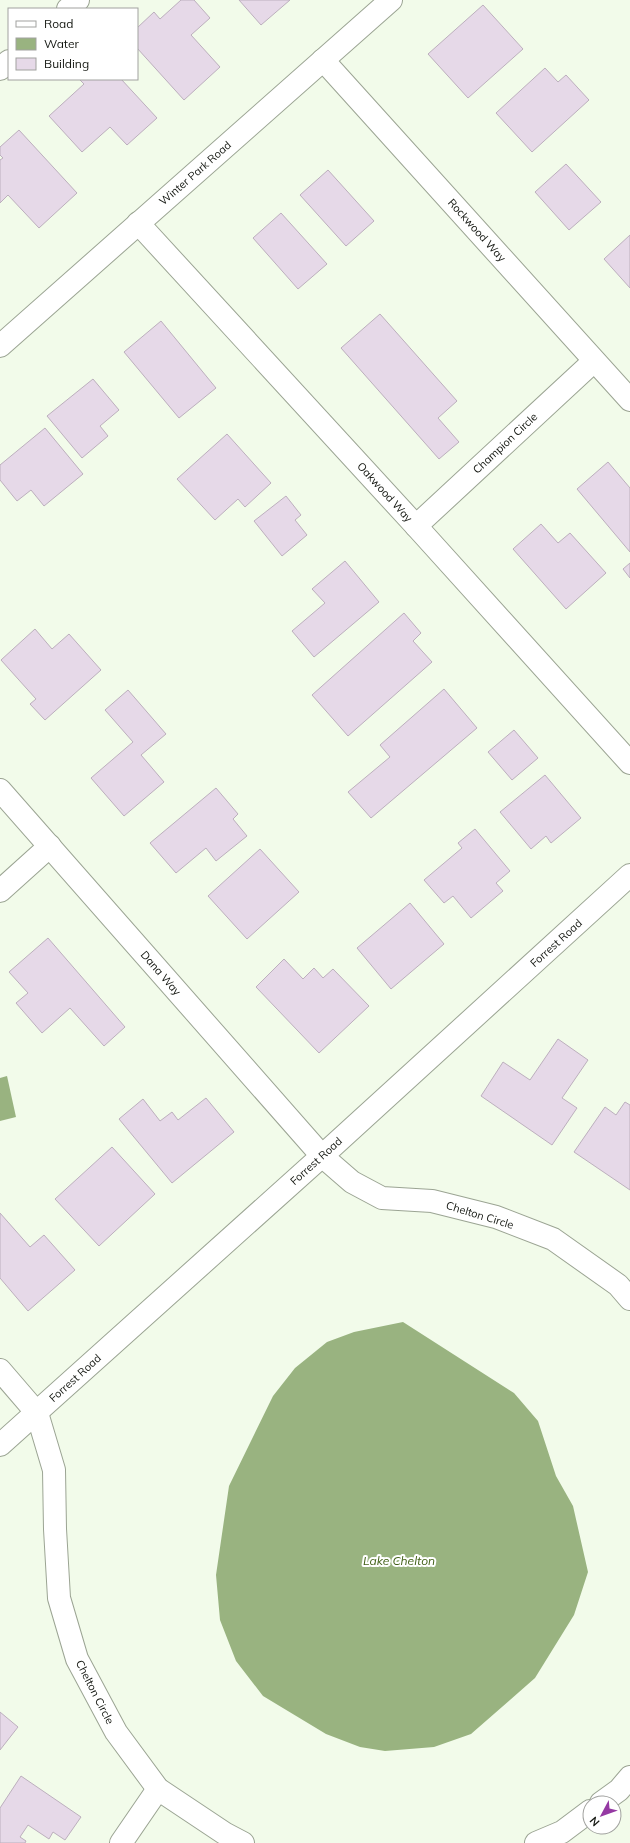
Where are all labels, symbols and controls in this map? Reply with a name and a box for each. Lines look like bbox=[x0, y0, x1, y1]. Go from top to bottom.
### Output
legend bbox=[8, 8, 138, 80]
text: Road bbox=[44, 16, 73, 31]
text: Water bbox=[44, 36, 80, 51]
text: Building bbox=[44, 56, 89, 71]
street label: Winter Park Road bbox=[156, 138, 234, 208]
street label: Rockwood Way bbox=[445, 196, 509, 265]
street label: Champion Circle bbox=[470, 410, 540, 476]
street label: Oakwood Way bbox=[354, 459, 416, 525]
street label: Forrest Road bbox=[527, 916, 585, 970]
street label: Dana Way bbox=[138, 948, 184, 998]
street label: Forrest Road bbox=[287, 1134, 345, 1188]
street label: Chelton Circle bbox=[444, 1198, 516, 1232]
street label: Forrest Road bbox=[46, 1351, 104, 1405]
water label: Lake Chelton bbox=[363, 1553, 435, 1568]
street label: Chelton Circle bbox=[73, 1658, 117, 1726]
north arrow bbox=[582, 1795, 622, 1835]
text: N bbox=[586, 1814, 602, 1829]

